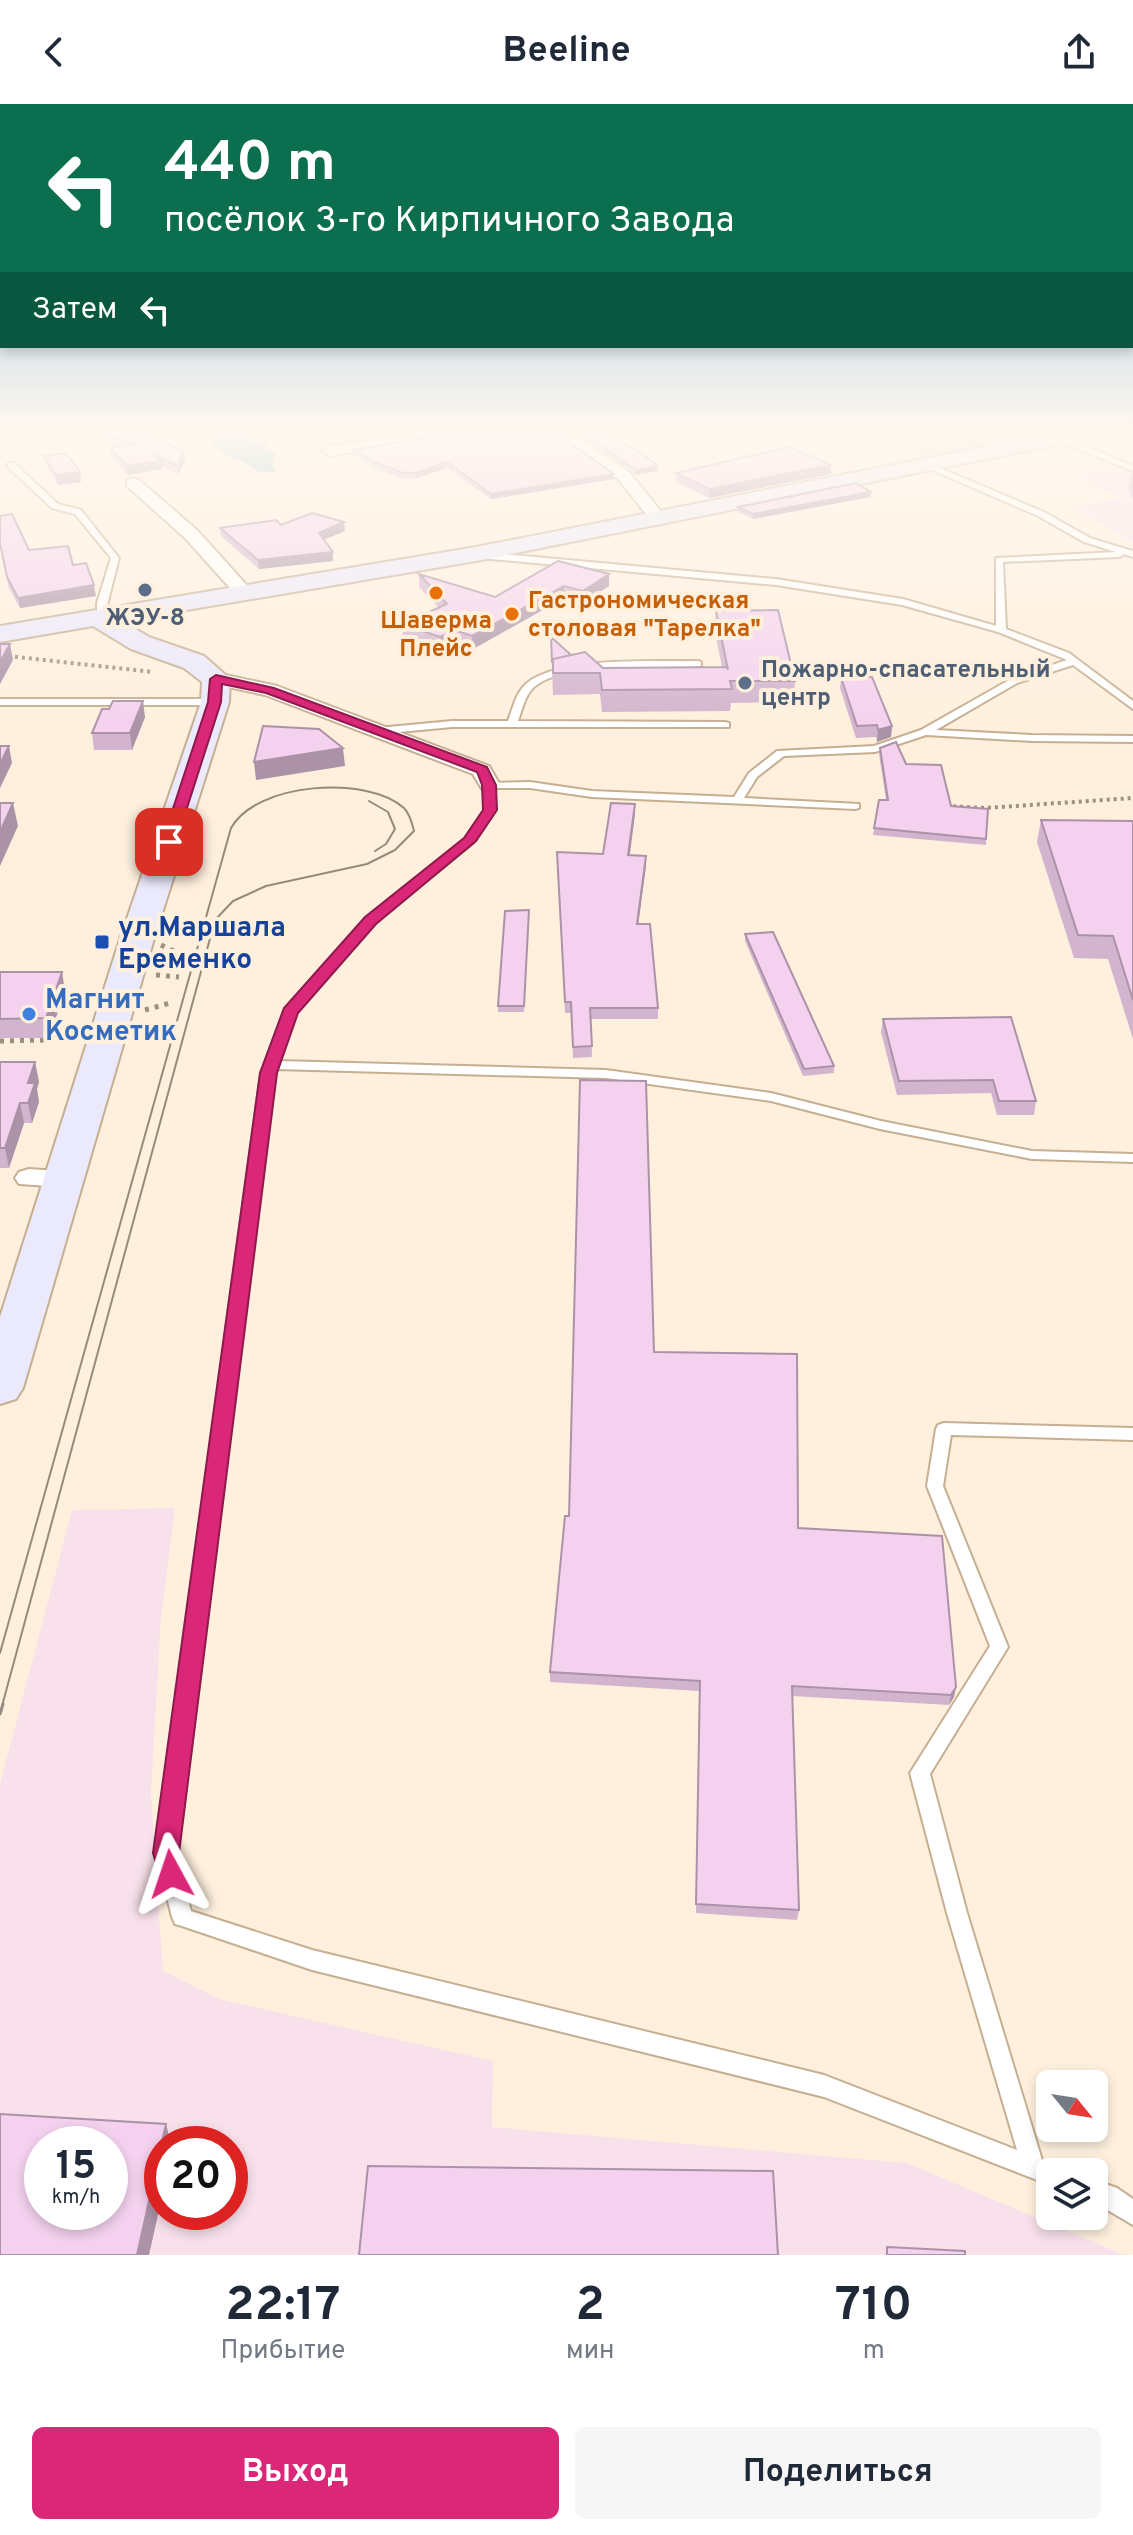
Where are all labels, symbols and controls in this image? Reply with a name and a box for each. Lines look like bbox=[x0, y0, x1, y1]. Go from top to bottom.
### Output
text: Beeline bbox=[502, 29, 631, 75]
icon: back bbox=[32, 30, 76, 74]
icon: share bbox=[1057, 30, 1101, 74]
text: 440 m bbox=[164, 130, 336, 200]
icon: left bbox=[32, 136, 136, 240]
text: посёлок 3-го Кирпичного Завода bbox=[164, 199, 735, 245]
icon: left bbox=[133, 288, 177, 332]
text: Затем bbox=[32, 292, 117, 329]
marker: ЖЭУ-8 bbox=[136, 581, 154, 599]
marker: Шаверма Плейс bbox=[427, 584, 445, 602]
place label: Гастрономическая столовая "Тарелка" bbox=[528, 587, 761, 645]
place label: ЖЭУ-8 bbox=[105, 604, 185, 634]
marker: Гастрономическая столовая "Тарелка" bbox=[503, 605, 521, 623]
place label: Шаверма Плейс bbox=[380, 607, 492, 665]
place label: Пожарно-спасательный центр bbox=[761, 656, 1051, 714]
marker: Пожарно-спасательный центр bbox=[736, 674, 754, 692]
pin bbox=[135, 808, 203, 876]
icon: arrive bbox=[147, 820, 191, 864]
place label: ул.Маршала Еременко bbox=[118, 911, 286, 979]
marker: ул.Маршала Еременко bbox=[93, 933, 111, 951]
place label: Магнит Косметик bbox=[45, 983, 177, 1051]
marker: Магнит Косметик bbox=[20, 1005, 38, 1023]
position arrow bbox=[129, 1832, 213, 1916]
north arrow bbox=[1036, 2070, 1108, 2142]
map controls bbox=[1036, 2070, 1108, 2230]
speed limit sign: 20 bbox=[144, 2126, 248, 2230]
text: 15 bbox=[56, 2143, 96, 2193]
button: layers bbox=[1036, 2158, 1108, 2230]
text: km/h bbox=[52, 2185, 100, 2211]
text: 22:17 bbox=[225, 2277, 341, 2337]
text: 2 bbox=[575, 2277, 605, 2337]
text: 710 bbox=[835, 2277, 912, 2337]
text: Прибытие bbox=[221, 2335, 345, 2368]
text: мин bbox=[566, 2335, 614, 2368]
text: m bbox=[863, 2335, 885, 2368]
button: Выход bbox=[32, 2427, 559, 2519]
button: Поделиться bbox=[575, 2427, 1101, 2519]

